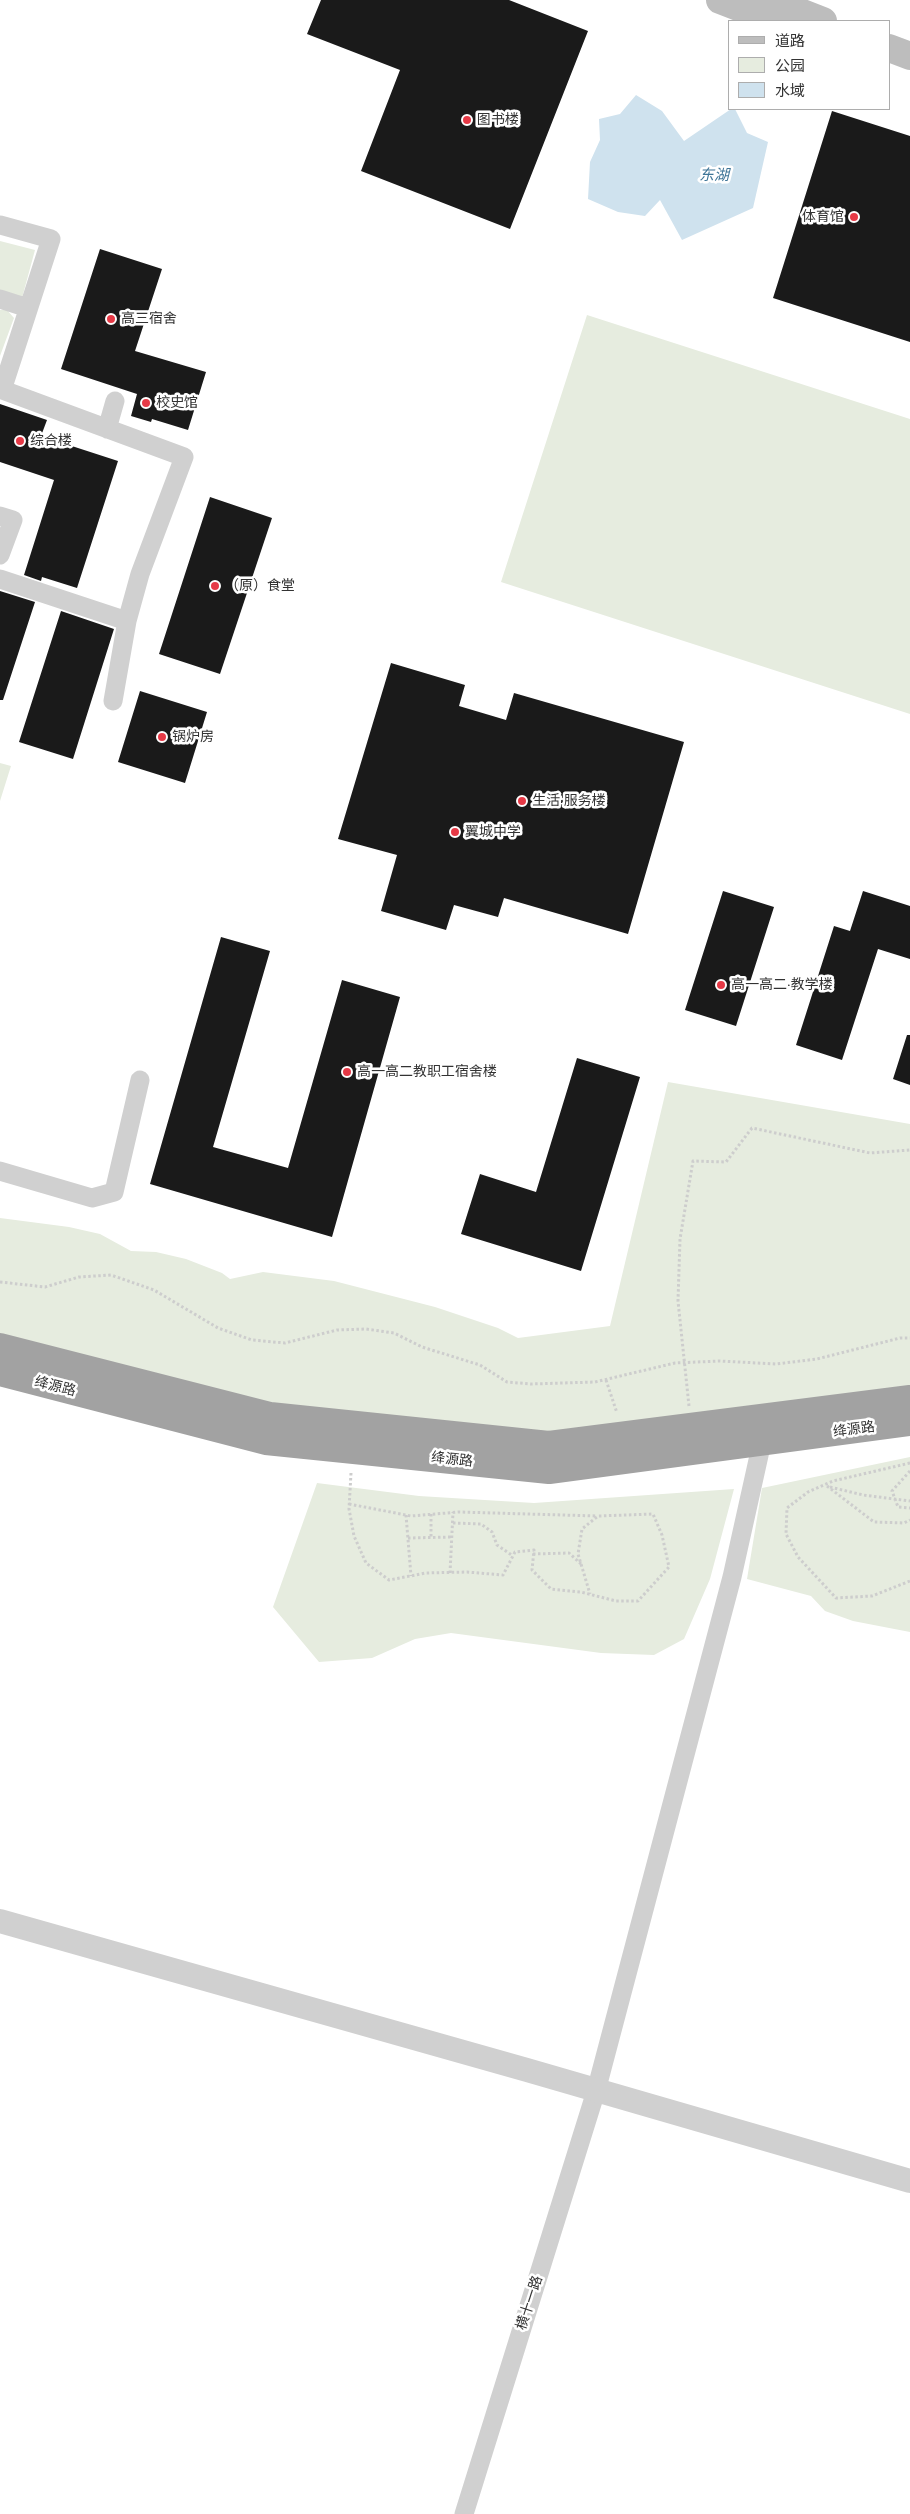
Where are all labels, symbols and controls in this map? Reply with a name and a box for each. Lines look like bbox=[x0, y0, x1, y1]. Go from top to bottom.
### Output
legend bbox=[728, 20, 890, 110]
text: 道路 bbox=[775, 32, 805, 50]
text: 公园 bbox=[775, 57, 805, 75]
text: 水域 bbox=[775, 82, 805, 100]
place label: 图书楼 bbox=[477, 112, 519, 128]
marker: 图书楼 bbox=[461, 114, 473, 126]
water label: 东湖 bbox=[699, 167, 729, 185]
place label: 体育馆 bbox=[802, 209, 844, 225]
marker: 体育馆 bbox=[848, 211, 860, 223]
place label: 高三宿舍 bbox=[121, 311, 177, 327]
marker: 高三宿舍 bbox=[105, 313, 117, 325]
place label: 校史馆 bbox=[156, 395, 198, 411]
marker: 校史馆 bbox=[140, 397, 152, 409]
place label: 综合楼 bbox=[30, 433, 72, 449]
marker: 综合楼 bbox=[14, 435, 26, 447]
place label: （原）食堂 bbox=[225, 578, 295, 594]
marker: （原）食堂 bbox=[209, 580, 221, 592]
place label: 锅炉房 bbox=[172, 729, 214, 745]
marker: 锅炉房 bbox=[156, 731, 168, 743]
place label: 生活·服务楼 bbox=[532, 793, 606, 809]
marker: 生活·服务楼 bbox=[516, 795, 528, 807]
place label: 翼城中学 bbox=[465, 824, 521, 840]
marker: 翼城中学 bbox=[449, 826, 461, 838]
place label: 高一高二·教学楼 bbox=[731, 977, 833, 993]
marker: 高一高二·教学楼 bbox=[715, 979, 727, 991]
place label: 高一高二教职工宿舍楼 bbox=[357, 1064, 497, 1080]
marker: 高一高二教职工宿舍楼 bbox=[341, 1066, 353, 1078]
street label: 绛源路 bbox=[33, 1374, 77, 1400]
street label: 绛源路 bbox=[832, 1419, 876, 1441]
street label: 绛源路 bbox=[430, 1449, 474, 1471]
street label: 横十一路 bbox=[513, 2274, 547, 2332]

